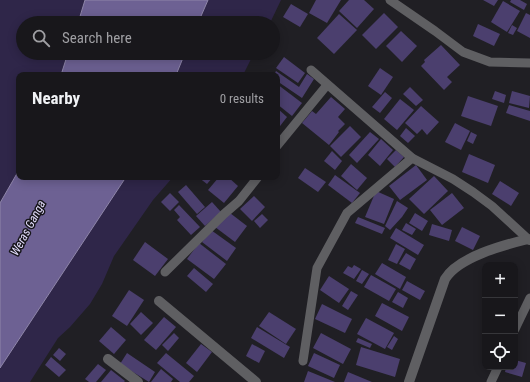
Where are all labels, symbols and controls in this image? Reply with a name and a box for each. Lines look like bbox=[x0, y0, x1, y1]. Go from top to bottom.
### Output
search box bbox=[16, 16, 280, 60]
icon: search bbox=[30, 27, 52, 49]
text: Search here bbox=[62, 29, 132, 47]
text: Nearby bbox=[32, 88, 80, 108]
text: 0 results bbox=[220, 91, 264, 106]
water label: Weras Ganga bbox=[8, 198, 48, 258]
map controls bbox=[482, 262, 518, 370]
button: + bbox=[482, 262, 518, 298]
button: − bbox=[482, 298, 518, 334]
button: locate bbox=[482, 334, 518, 370]

